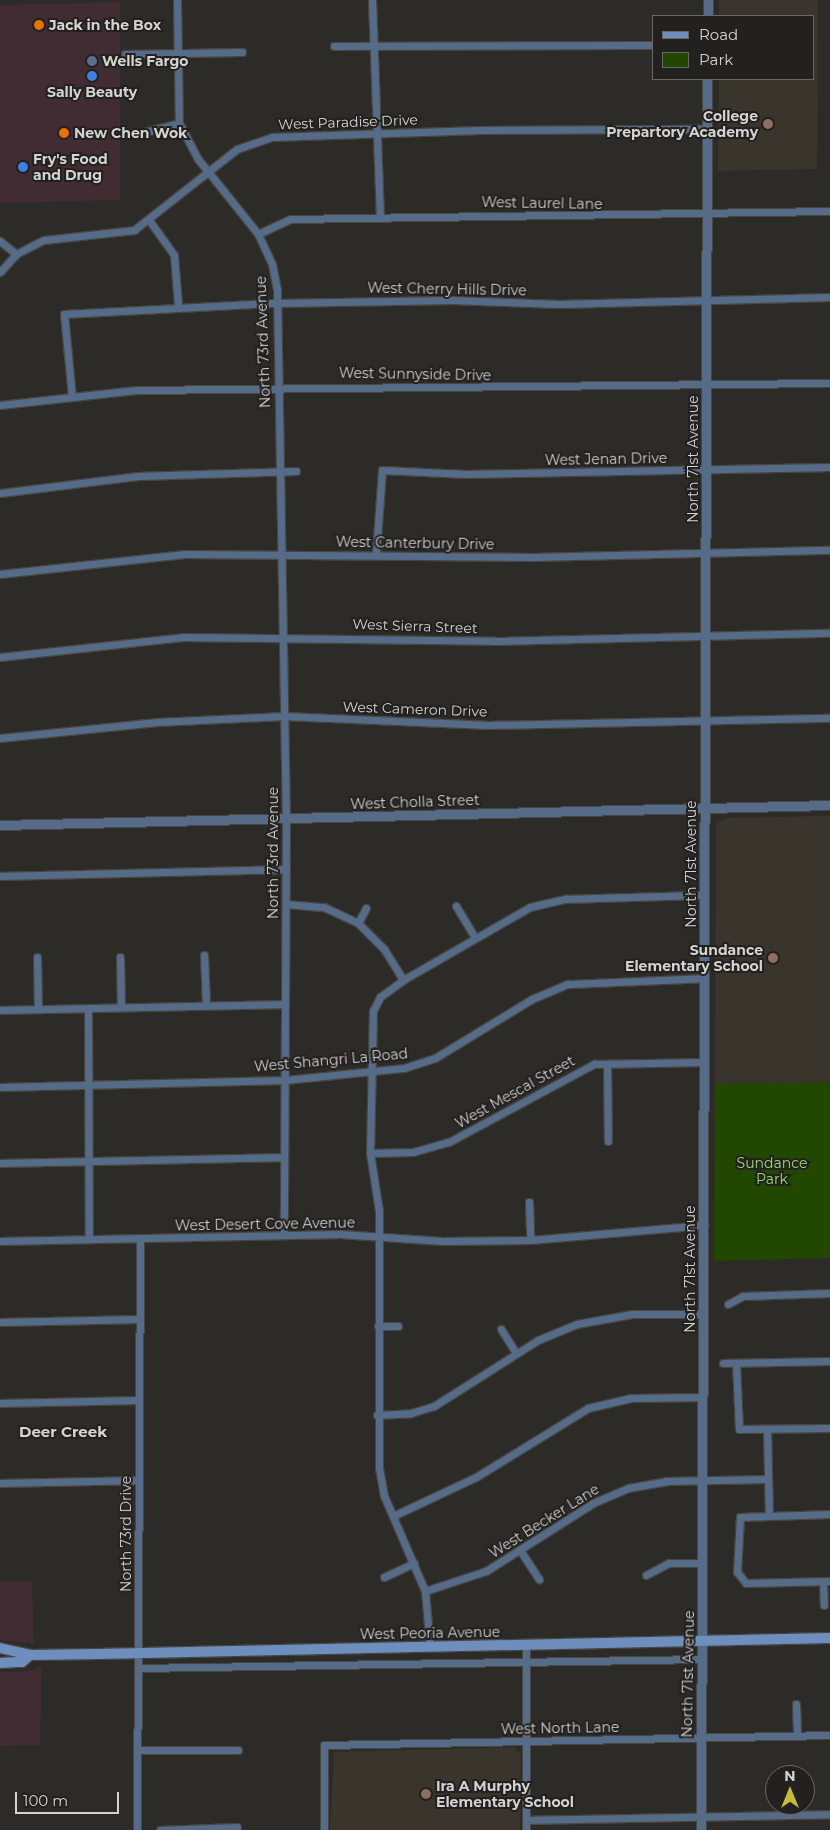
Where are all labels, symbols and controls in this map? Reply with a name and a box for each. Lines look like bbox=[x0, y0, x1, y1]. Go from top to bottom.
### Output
legend bbox=[652, 15, 815, 80]
place label: Jack in the Box bbox=[49, 17, 161, 33]
marker: Jack in the Box bbox=[33, 19, 45, 31]
text: Road bbox=[699, 25, 738, 44]
text: Park bbox=[699, 50, 733, 69]
place label: Wells Fargo bbox=[102, 53, 188, 69]
marker: Wells Fargo bbox=[86, 55, 98, 67]
marker: Sally Beauty bbox=[86, 70, 98, 82]
place label: Sally Beauty bbox=[47, 84, 137, 100]
place label: College Prepartory Academy bbox=[606, 108, 758, 140]
street label: West Paradise Drive bbox=[278, 111, 418, 133]
marker: College Prepartory Academy bbox=[762, 118, 774, 130]
place label: New Chen Wok bbox=[74, 125, 187, 141]
marker: New Chen Wok bbox=[58, 127, 70, 139]
place label: Fry's Food and Drug bbox=[33, 151, 108, 184]
marker: Fry's Food and Drug bbox=[17, 161, 29, 173]
street label: West Laurel Lane bbox=[481, 194, 603, 212]
street label: North 73rd Avenue bbox=[252, 276, 274, 408]
street label: West Cherry Hills Drive bbox=[367, 279, 527, 299]
street label: West Sunnyside Drive bbox=[339, 364, 491, 384]
street label: North 71st Avenue bbox=[685, 395, 701, 523]
street label: West Jenan Drive bbox=[545, 450, 667, 468]
street label: West Canterbury Drive bbox=[336, 533, 494, 553]
street label: West Sierra Street bbox=[352, 615, 478, 637]
street label: West Cameron Drive bbox=[342, 698, 488, 720]
street label: North 73rd Avenue bbox=[265, 787, 281, 919]
street label: West Cholla Street bbox=[350, 791, 480, 813]
street label: North 71st Avenue bbox=[683, 800, 699, 928]
place label: Sundance Elementary School bbox=[625, 942, 763, 974]
marker: Sundance Elementary School bbox=[767, 952, 779, 964]
street label: West Shangri La Road bbox=[253, 1045, 409, 1075]
street label: West Mescal Street bbox=[452, 1052, 578, 1132]
park label: Sundance Park bbox=[737, 1155, 807, 1188]
street label: North 71st Avenue bbox=[682, 1205, 698, 1333]
street label: West Desert Cove Avenue bbox=[175, 1214, 355, 1234]
district label: Deer Creek bbox=[19, 1423, 107, 1441]
street label: North 73rd Drive bbox=[118, 1476, 134, 1592]
street label: West Becker Lane bbox=[486, 1480, 602, 1562]
street label: North 71st Avenue bbox=[678, 1610, 698, 1738]
street label: West Peoria Avenue bbox=[360, 1623, 500, 1643]
street label: West North Lane bbox=[501, 1719, 619, 1737]
north arrow bbox=[765, 1765, 815, 1815]
text: N bbox=[784, 1767, 796, 1785]
place label: Ira A Murphy Elementary School bbox=[436, 1778, 574, 1810]
scale bar bbox=[18, 1782, 121, 1814]
marker: Ira A Murphy Elementary School bbox=[420, 1788, 432, 1800]
text: 100 m bbox=[23, 1791, 68, 1810]

